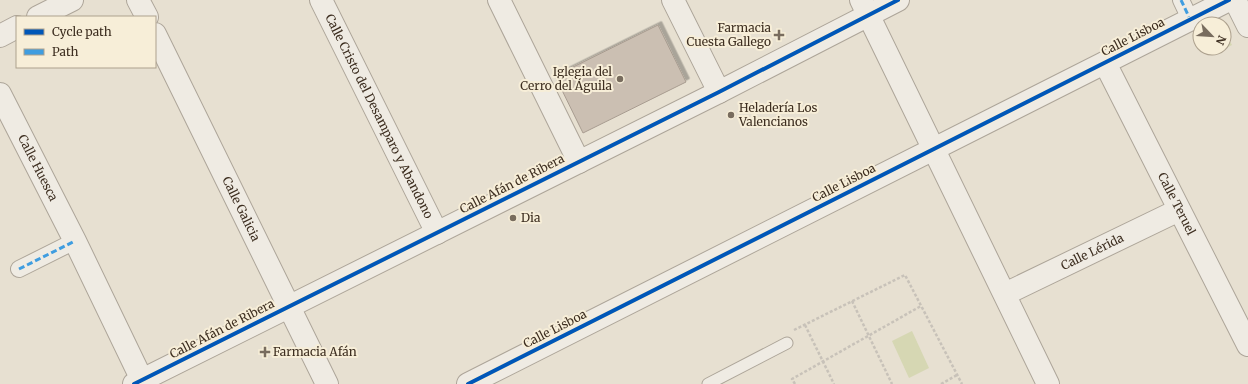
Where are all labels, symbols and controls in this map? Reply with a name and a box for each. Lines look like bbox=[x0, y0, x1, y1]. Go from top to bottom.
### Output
street label: Calle Cristo del Desamparo y Abandono bbox=[322, 11, 437, 221]
street label: Calle Lisboa bbox=[1099, 14, 1167, 59]
legend bbox=[16, 16, 156, 68]
north arrow bbox=[1192, 16, 1232, 56]
place label: Farmacia Cuesta Gallego bbox=[687, 20, 772, 49]
text: Cycle path bbox=[52, 24, 112, 39]
marker: Farmacia Cuesta Gallego bbox=[774, 30, 784, 40]
text: N bbox=[1213, 33, 1229, 47]
text: Path bbox=[52, 44, 78, 59]
place label: Iglegia del Cerro del Águila bbox=[520, 64, 613, 93]
marker: Iglegia del Cerro del Águila bbox=[615, 74, 625, 84]
place label: Heladería Los Valencianos bbox=[738, 100, 818, 129]
marker: Heladería Los Valencianos bbox=[726, 110, 736, 120]
street label: Calle Huesca bbox=[15, 132, 62, 204]
street label: Calle Afán de Ribera bbox=[457, 150, 567, 216]
street label: Calle Lisboa bbox=[810, 160, 878, 205]
street label: Calle Teruel bbox=[1155, 170, 1199, 238]
street label: Calle Galicia bbox=[219, 174, 264, 244]
place label: Dia bbox=[521, 210, 541, 225]
marker: Dia bbox=[508, 213, 518, 223]
street label: Calle Lérida bbox=[1058, 230, 1126, 273]
street label: Calle Afán de Ribera bbox=[167, 295, 277, 361]
street label: Calle Lisboa bbox=[521, 306, 589, 351]
place label: Farmacia Afán bbox=[273, 344, 357, 359]
marker: Farmacia Afán bbox=[260, 347, 270, 357]

